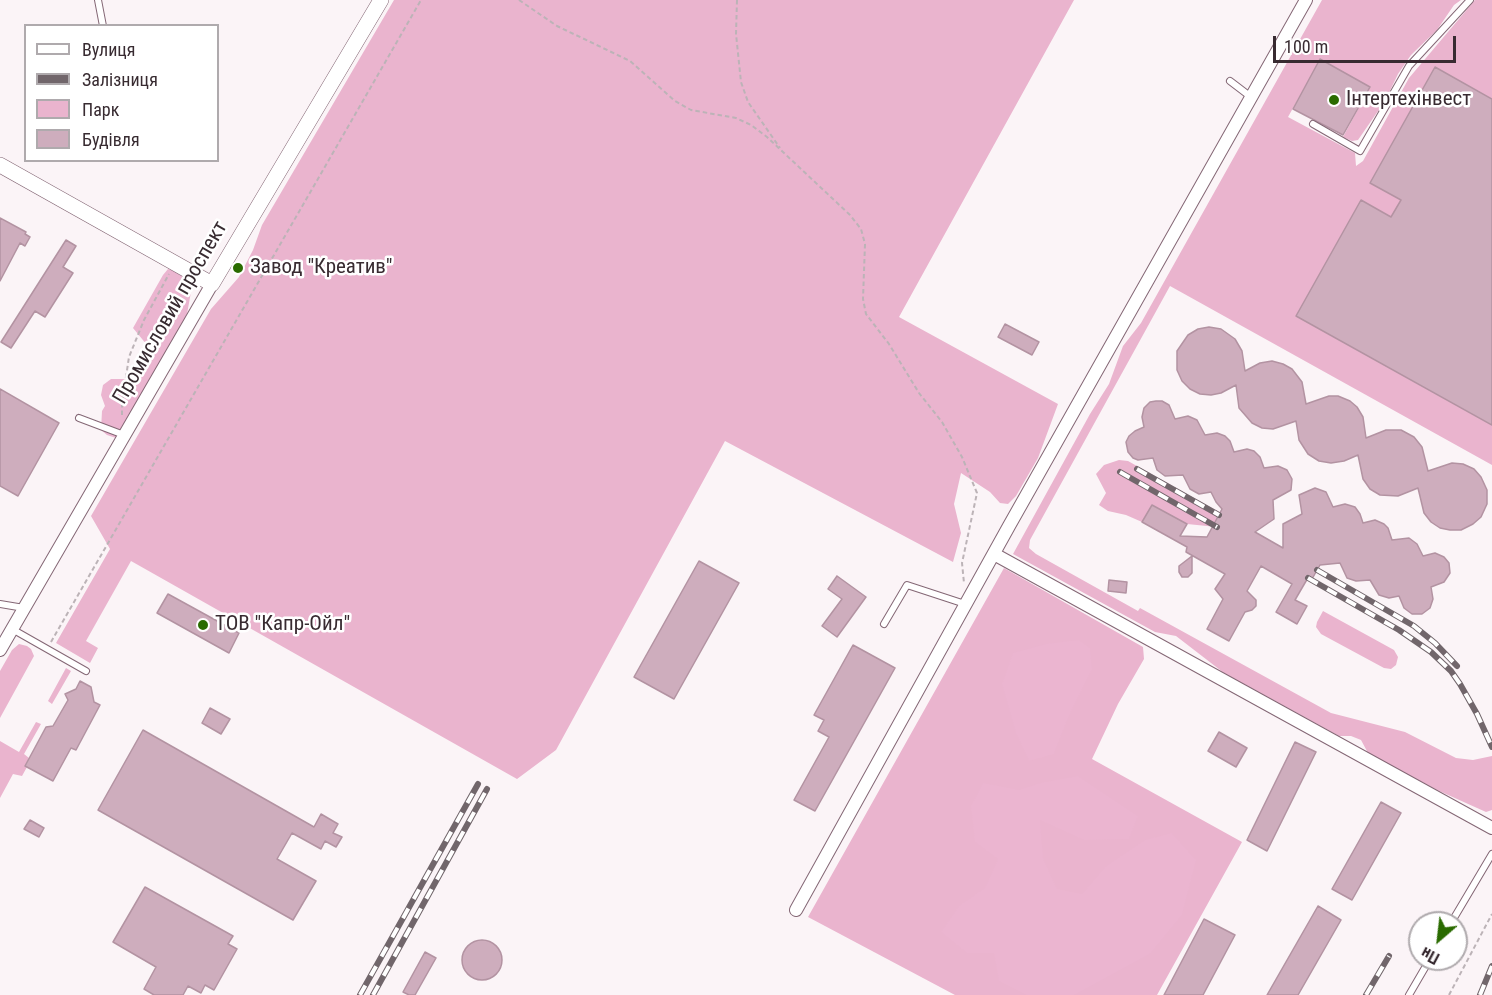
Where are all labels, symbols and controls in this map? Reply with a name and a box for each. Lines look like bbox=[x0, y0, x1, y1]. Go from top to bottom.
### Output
legend bbox=[24, 24, 219, 162]
scale bar bbox=[1276, 24, 1459, 62]
text: 100 m bbox=[1284, 36, 1328, 57]
text: Вулиця bbox=[82, 39, 136, 60]
text: Залізниця bbox=[82, 69, 158, 90]
place label: Інтертехінвест bbox=[1346, 87, 1471, 113]
marker: Інтертехінвест bbox=[1327, 93, 1341, 107]
text: Парк bbox=[82, 99, 119, 120]
text: Будівля bbox=[82, 129, 140, 150]
street label: Промисловий проспект bbox=[108, 217, 234, 409]
place label: Завод "Креатив" bbox=[250, 255, 393, 281]
marker: Завод "Креатив" bbox=[231, 261, 245, 275]
place label: ТОВ "Капр-Ойл" bbox=[215, 612, 350, 638]
marker: ТОВ "Капр-Ойл" bbox=[196, 618, 210, 632]
north arrow bbox=[1408, 911, 1468, 971]
text: Пн bbox=[1418, 943, 1443, 968]

